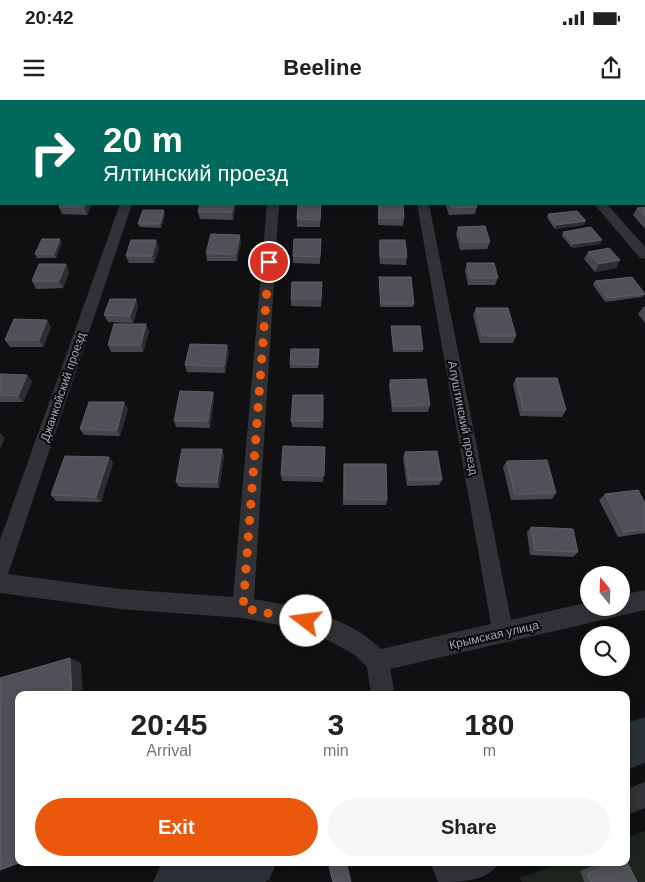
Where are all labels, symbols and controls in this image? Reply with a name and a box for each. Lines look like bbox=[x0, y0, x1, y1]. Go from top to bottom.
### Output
text: 20:42 bbox=[25, 7, 74, 28]
icon: menu bbox=[20, 54, 48, 82]
icon: share bbox=[597, 54, 625, 82]
text: Beeline bbox=[283, 55, 362, 80]
icon: right bbox=[20, 120, 85, 185]
text: 20 m bbox=[103, 120, 183, 159]
text: Ялтинский проезд bbox=[103, 161, 288, 186]
pin bbox=[248, 241, 290, 283]
icon: arrive bbox=[255, 248, 283, 276]
street label: Джанкойский проезд bbox=[38, 330, 88, 444]
street label: Алуштинский проезд bbox=[445, 360, 481, 476]
north arrow bbox=[580, 566, 630, 616]
map controls bbox=[580, 566, 630, 676]
position arrow bbox=[279, 594, 331, 646]
street label: Крымская улица bbox=[448, 618, 540, 652]
button: search bbox=[580, 626, 630, 676]
text: 20:45 bbox=[131, 708, 207, 741]
text: 3 bbox=[327, 708, 344, 741]
text: 180 bbox=[464, 708, 514, 741]
text: Arrival bbox=[146, 742, 192, 759]
text: min bbox=[323, 742, 349, 759]
text: m bbox=[483, 742, 496, 759]
button: Exit bbox=[35, 798, 318, 856]
button: Share bbox=[328, 798, 610, 856]

